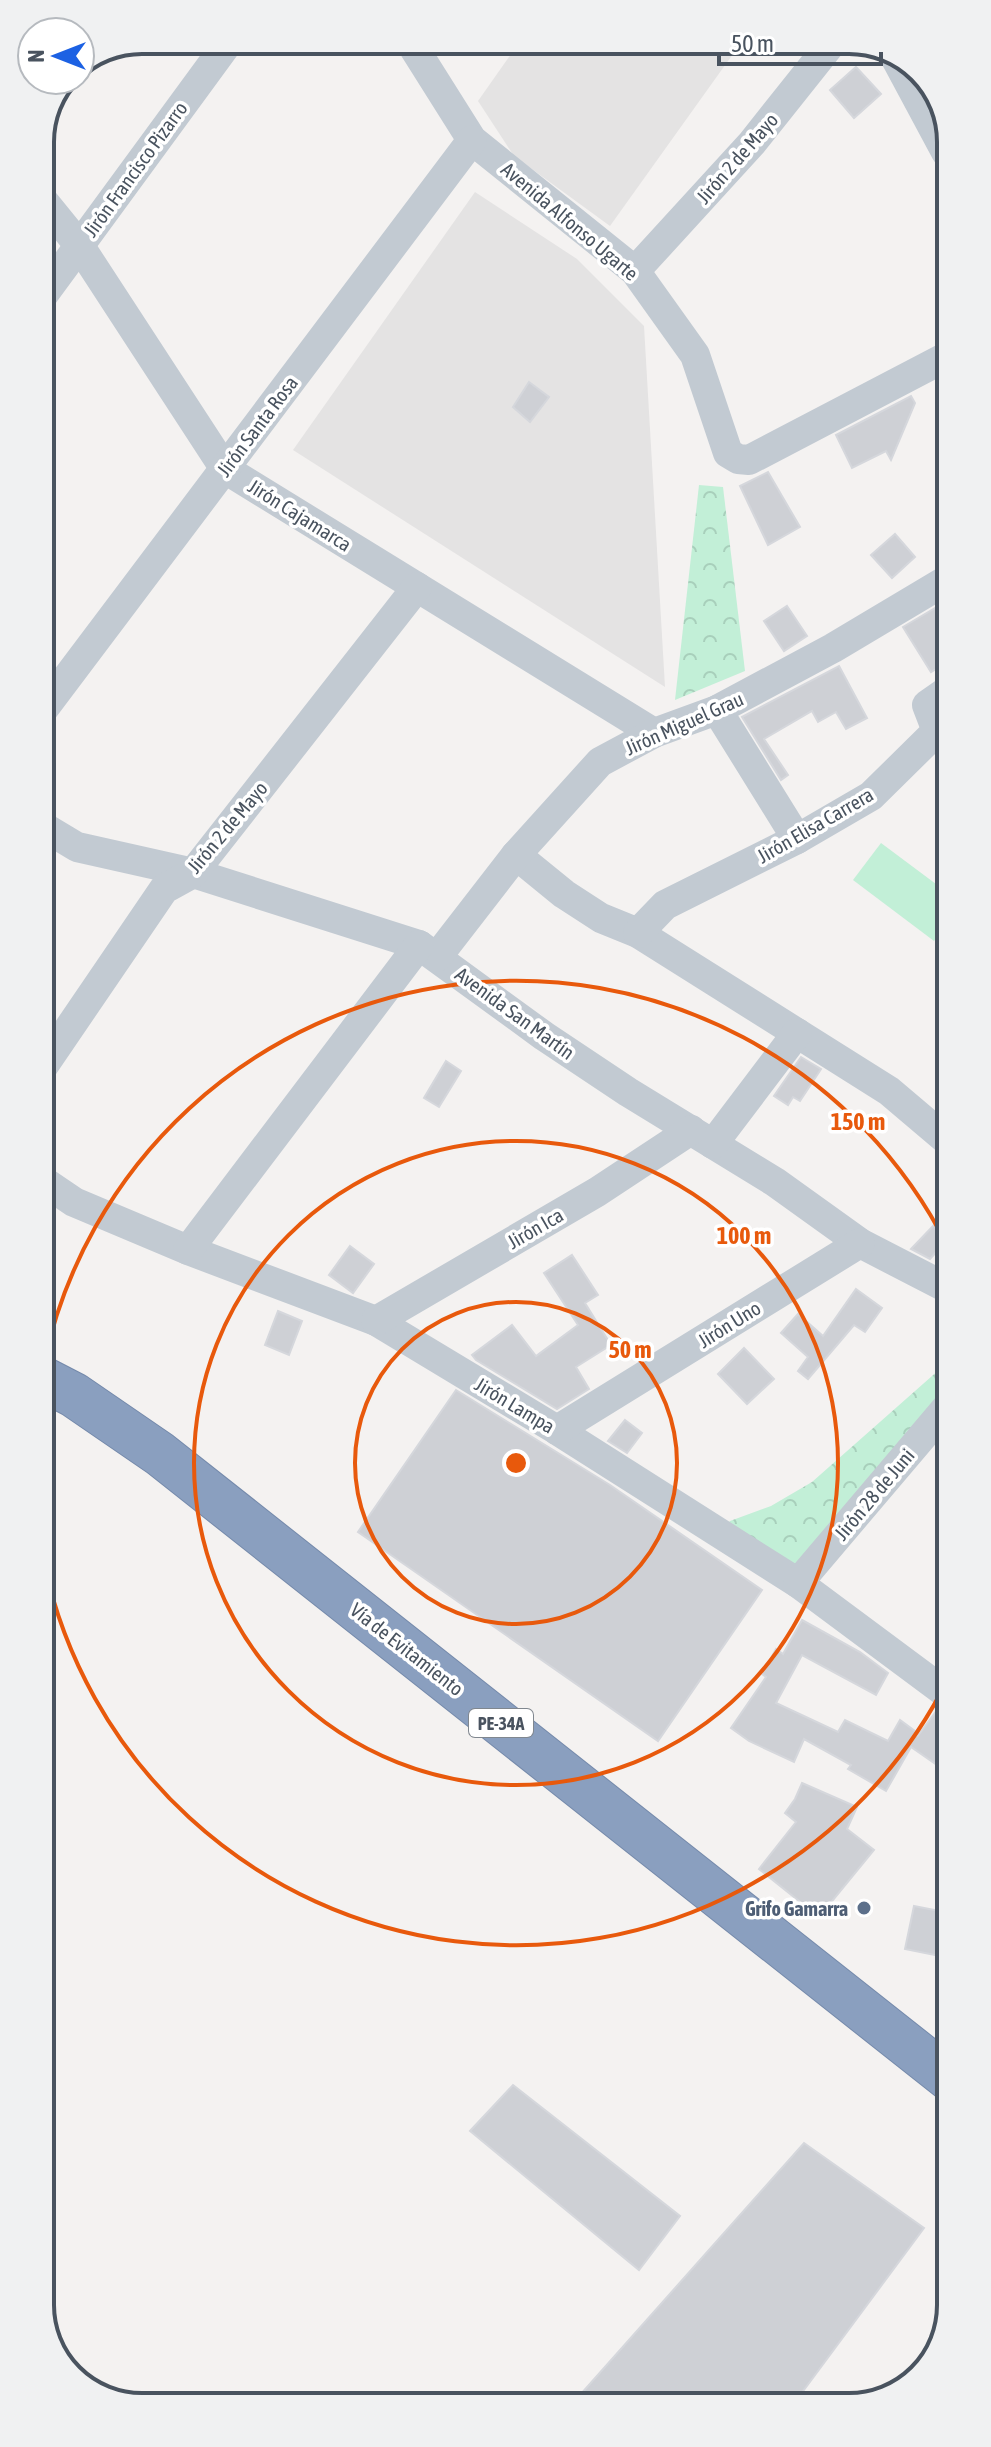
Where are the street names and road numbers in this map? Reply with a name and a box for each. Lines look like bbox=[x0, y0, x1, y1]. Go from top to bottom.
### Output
street label: Jirón Francisco Pizarro bbox=[78, 97, 192, 241]
street label: Jirón 2 de Mayo bbox=[691, 108, 783, 208]
street label: Avenida Alfonso Ugarte bbox=[497, 157, 643, 285]
street label: Jirón Santa Rosa bbox=[212, 371, 302, 481]
street label: Jirón Cajamarca bbox=[244, 474, 356, 556]
street label: Jirón Miguel Grau bbox=[621, 687, 747, 759]
street label: Jirón 2 de Mayo bbox=[182, 777, 272, 877]
street label: Jirón Elisa Carrera bbox=[753, 782, 877, 868]
street label: Avenida San Martín bbox=[451, 962, 579, 1064]
street label: Jirón Ica bbox=[503, 1203, 567, 1253]
street label: Jirón Uno bbox=[693, 1296, 765, 1352]
street label: Jirón Lampa bbox=[471, 1372, 559, 1438]
street label: Jirón 28 de Juni bbox=[829, 1444, 919, 1544]
street label: Vía de Evitamiento bbox=[346, 1598, 468, 1700]
road number: PE-34A bbox=[469, 1709, 533, 1737]

